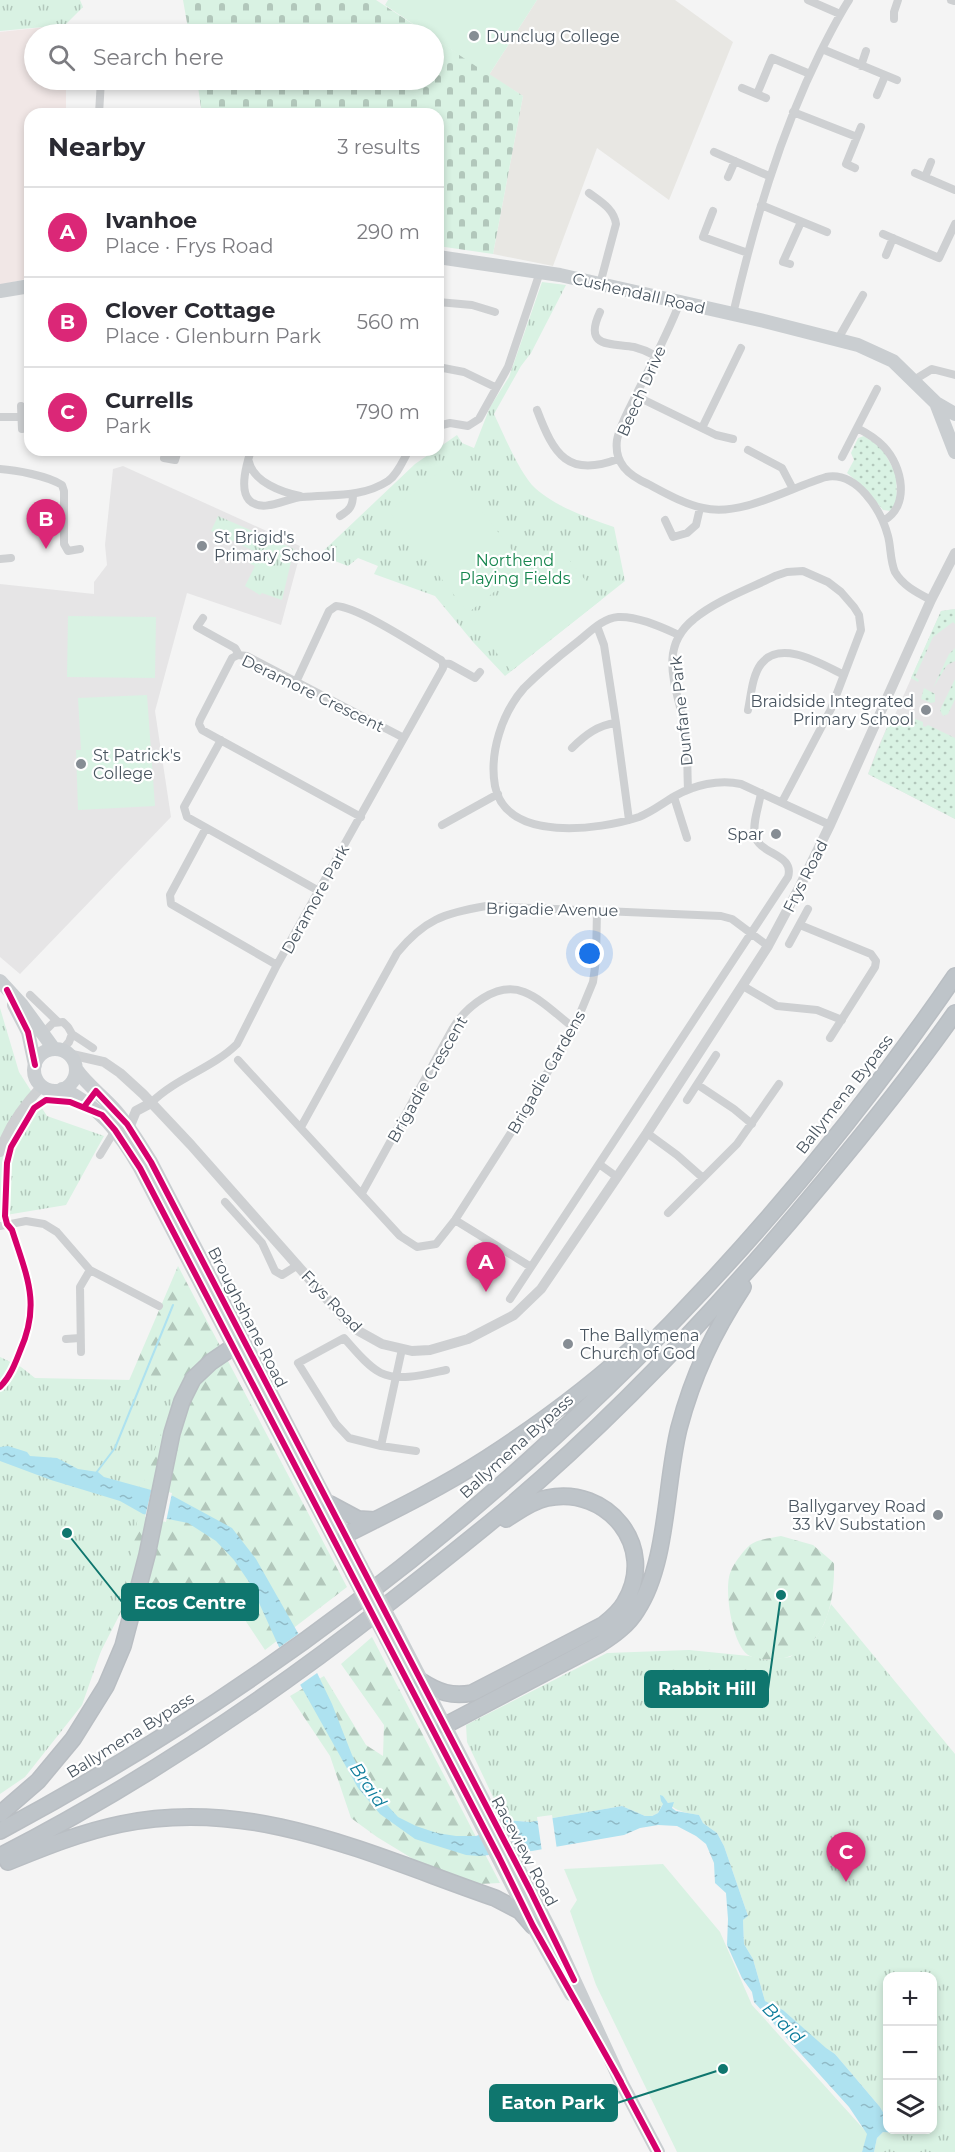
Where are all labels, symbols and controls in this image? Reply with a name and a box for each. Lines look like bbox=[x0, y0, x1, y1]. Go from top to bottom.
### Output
search box bbox=[24, 24, 444, 90]
place label: Dunclug College bbox=[486, 27, 620, 46]
marker: Dunclug College bbox=[467, 29, 481, 43]
icon: search bbox=[45, 41, 78, 74]
text: Search here bbox=[93, 44, 224, 71]
text: Nearby bbox=[48, 131, 145, 163]
text: 3 results bbox=[337, 135, 420, 159]
text: Ivanhoe bbox=[105, 207, 197, 234]
text: A bbox=[60, 220, 75, 244]
text: 290 m bbox=[357, 220, 420, 244]
text: Place · Frys Road bbox=[105, 234, 274, 258]
street label: Cushendall Road bbox=[571, 269, 707, 318]
text: Clover Cottage bbox=[105, 297, 275, 324]
text: B bbox=[60, 310, 75, 334]
text: 560 m bbox=[357, 310, 420, 334]
text: Place · Glenburn Park bbox=[105, 324, 321, 348]
street label: Beech Drive bbox=[613, 343, 670, 439]
text: Currells bbox=[105, 387, 193, 414]
text: C bbox=[60, 400, 75, 424]
text: 790 m bbox=[356, 400, 420, 424]
text: Park bbox=[105, 414, 151, 438]
pin: B bbox=[26, 500, 66, 549]
place label: St Brigid's Primary School bbox=[214, 528, 335, 565]
marker: St Brigid's Primary School bbox=[195, 539, 209, 553]
park label: Northend Playing Fields bbox=[460, 551, 571, 588]
street label: Deramore Crescent bbox=[238, 651, 388, 736]
street label: Dunfane Park bbox=[666, 654, 697, 767]
place label: Braidside Integrated Primary School bbox=[750, 692, 914, 729]
marker: Braidside Integrated Primary School bbox=[919, 703, 933, 717]
place label: St Patrick's College bbox=[93, 746, 181, 783]
marker: St Patrick's College bbox=[74, 757, 88, 771]
place label: Spar bbox=[728, 825, 764, 844]
marker: Spar bbox=[769, 827, 783, 841]
street label: Frys Road bbox=[779, 837, 832, 916]
street label: Deramore Park bbox=[278, 841, 353, 957]
street label: Brigadie Avenue bbox=[486, 899, 618, 920]
your location bbox=[575, 939, 604, 968]
street label: Brigadie Gardens bbox=[503, 1007, 590, 1137]
street label: Brigadie Crescent bbox=[383, 1012, 472, 1146]
street label: Ballymena Bypass bbox=[792, 1031, 897, 1158]
pin: A bbox=[466, 1242, 506, 1292]
street label: Broughshane Road bbox=[204, 1244, 291, 1391]
street label: Frys Road bbox=[297, 1266, 366, 1336]
place label: The Ballymena Church of God bbox=[580, 1326, 699, 1363]
marker: The Ballymena Church of God bbox=[561, 1337, 575, 1351]
street label: Ballymena Bypass bbox=[456, 1390, 577, 1502]
place label: Ballygarvey Road 33 kV Substation bbox=[788, 1497, 926, 1534]
marker: Ballygarvey Road 33 kV Substation bbox=[931, 1508, 945, 1522]
callout: Ecos Centre bbox=[122, 1584, 258, 1620]
text: Ecos Centre bbox=[134, 1592, 246, 1614]
callout: Rabbit Hill bbox=[645, 1671, 768, 1707]
text: Rabbit Hill bbox=[658, 1678, 756, 1700]
street label: Ballymena Bypass bbox=[63, 1688, 198, 1782]
water label: Braid bbox=[345, 1758, 391, 1812]
street label: Raceview Road bbox=[488, 1793, 562, 1909]
pin: C bbox=[826, 1832, 866, 1882]
map controls bbox=[883, 1972, 937, 2134]
button: + bbox=[883, 1972, 937, 2026]
water label: Braid bbox=[758, 1998, 809, 2049]
button: − bbox=[883, 2026, 937, 2080]
button: layers bbox=[883, 2080, 937, 2134]
callout: Eaton Park bbox=[490, 2085, 617, 2121]
text: Eaton Park bbox=[501, 2092, 605, 2114]

